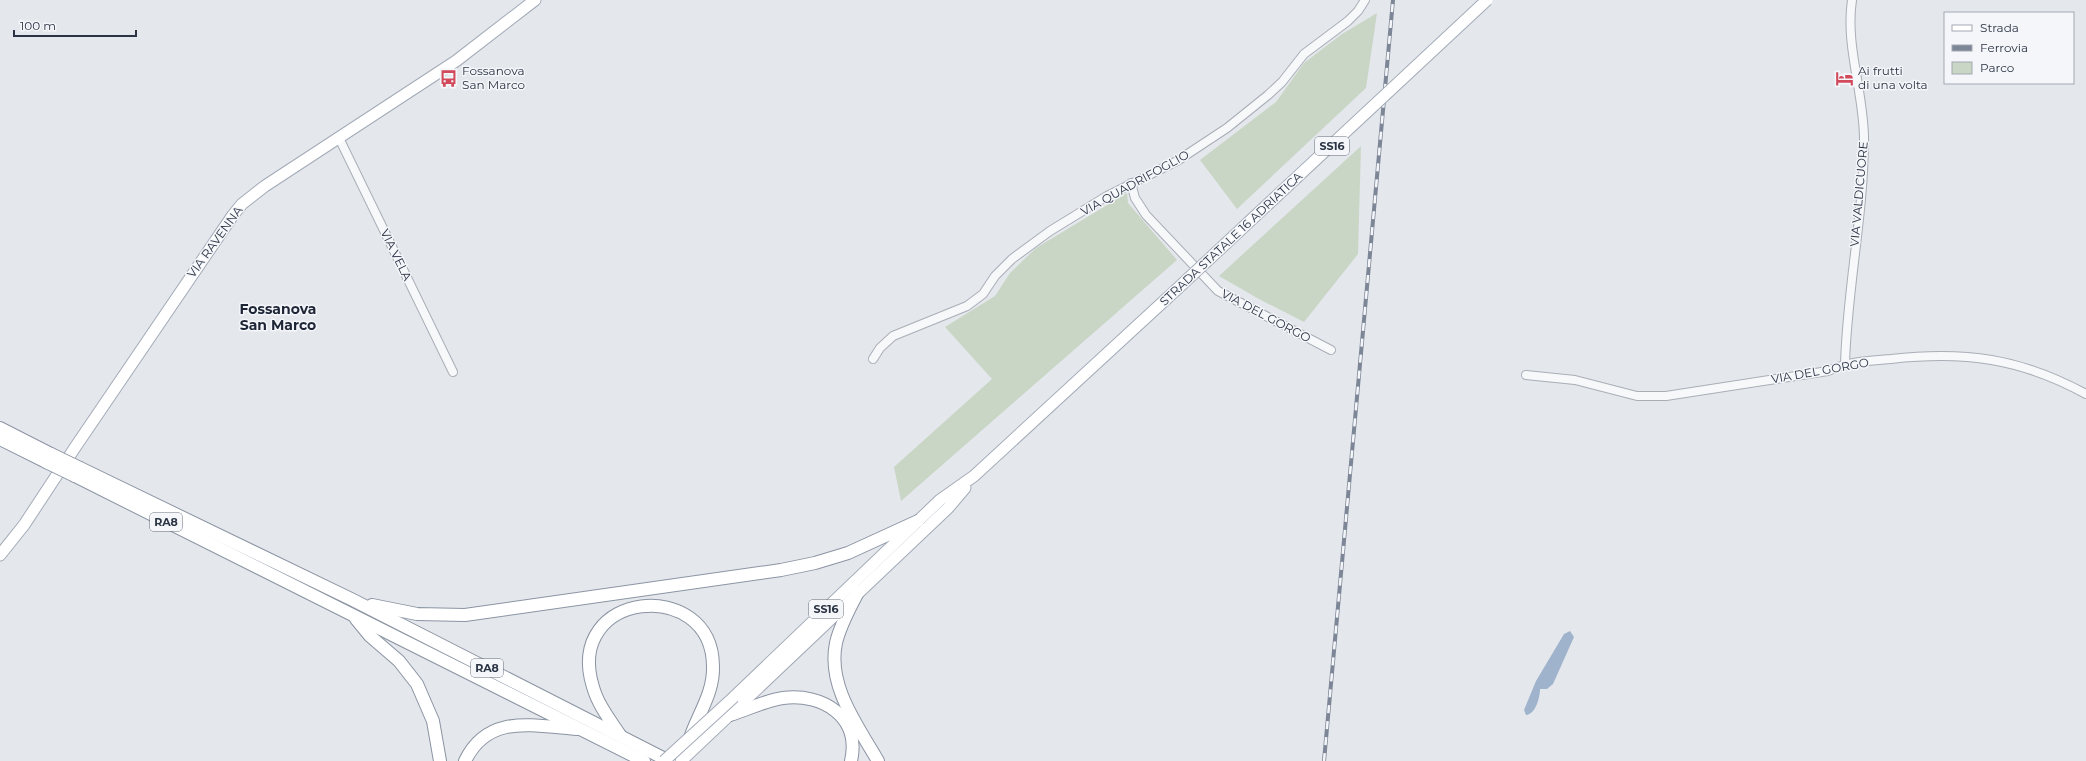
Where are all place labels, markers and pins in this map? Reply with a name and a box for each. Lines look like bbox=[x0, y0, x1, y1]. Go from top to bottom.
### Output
place label: Fossanova San Marco bbox=[462, 63, 525, 92]
place label: Ai frutti di una volta bbox=[1858, 63, 1928, 92]
bus stop icon: Fossanova San Marco bbox=[439, 68, 459, 88]
hotel icon: Ai frutti di una volta bbox=[1835, 68, 1855, 88]

